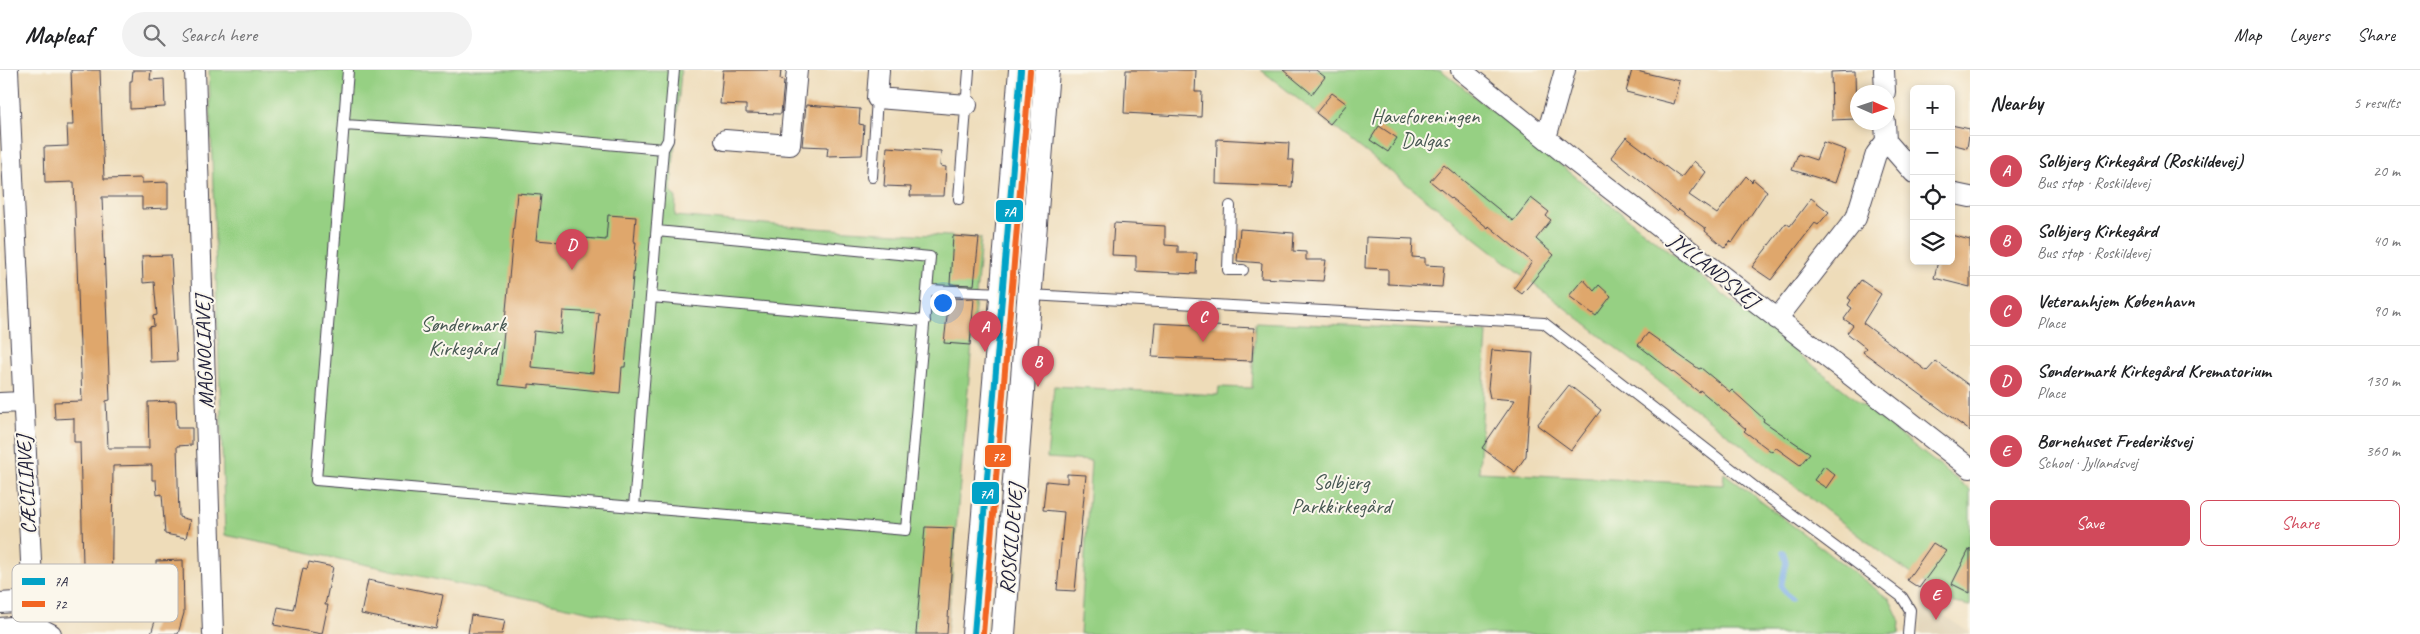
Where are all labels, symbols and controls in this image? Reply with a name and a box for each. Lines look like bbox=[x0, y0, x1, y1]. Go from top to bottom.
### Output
search box bbox=[122, 12, 472, 57]
text: Mapleaf bbox=[25, 20, 92, 50]
icon: search bbox=[140, 21, 168, 49]
text: Search here bbox=[180, 23, 257, 47]
text: Map bbox=[2234, 24, 2262, 46]
text: Layers bbox=[2290, 24, 2329, 46]
text: Share bbox=[2357, 24, 2395, 46]
north arrow bbox=[1850, 85, 1895, 130]
map controls bbox=[1910, 85, 1955, 265]
button: + bbox=[1910, 85, 1955, 130]
text: Nearby bbox=[1990, 90, 2043, 116]
text: 5 results bbox=[2353, 93, 2400, 113]
park label: Haveforeningen Dalgas bbox=[1371, 103, 1480, 153]
button: − bbox=[1910, 130, 1955, 175]
text: Solbjerg Kirkegård (Roskildevej) bbox=[2037, 149, 2243, 173]
text: A bbox=[2002, 161, 2010, 181]
text: 20 m bbox=[2373, 161, 2400, 181]
text: Bus stop · Roskildevej bbox=[2037, 173, 2150, 193]
button: locate bbox=[1910, 175, 1955, 220]
line badge: 7A bbox=[995, 199, 1024, 223]
text: 7A bbox=[1002, 203, 1017, 220]
text: Solbjerg Kirkegård bbox=[2037, 219, 2157, 243]
button: layers bbox=[1910, 220, 1955, 265]
street label: JYLLANDSVEJ bbox=[1663, 226, 1767, 315]
pin: D bbox=[556, 229, 588, 270]
text: B bbox=[2002, 231, 2010, 251]
text: 40 m bbox=[2373, 231, 2400, 251]
text: Bus stop · Roskildevej bbox=[2037, 243, 2150, 263]
text: Veteranhjem København bbox=[2037, 289, 2195, 313]
your location bbox=[930, 290, 956, 316]
street label: MAGNOLIAVEJ bbox=[189, 292, 219, 409]
pin: C bbox=[1187, 301, 1219, 342]
text: C bbox=[2002, 301, 2010, 321]
text: 90 m bbox=[2373, 301, 2400, 321]
park label: Søndermark Kirkegård bbox=[420, 311, 507, 361]
pin: A bbox=[969, 311, 1001, 352]
text: Place bbox=[2037, 313, 2065, 333]
pin: B bbox=[1022, 346, 1054, 387]
text: Søndermark Kirkegård Krematorium bbox=[2037, 359, 2271, 383]
text: D bbox=[2001, 371, 2011, 391]
text: 130 m bbox=[2366, 371, 2400, 391]
text: Place bbox=[2037, 383, 2065, 403]
text: Børnehuset Frederiksvej bbox=[2037, 429, 2192, 453]
street label: CÆCILIAVEJ bbox=[10, 431, 42, 535]
text: E bbox=[2002, 441, 2010, 461]
text: 360 m bbox=[2366, 441, 2400, 461]
line badge: 72 bbox=[984, 444, 1012, 468]
text: 72 bbox=[992, 448, 1006, 465]
text: School · Jyllandsvej bbox=[2037, 453, 2138, 473]
park label: Solbjerg Parkkirkegård bbox=[1291, 469, 1394, 519]
street label: ROSKILDEVEJ bbox=[993, 479, 1029, 595]
line badge: 7A bbox=[971, 481, 1000, 505]
text: 7A bbox=[979, 485, 994, 502]
button: Save bbox=[1990, 500, 2190, 546]
button: Share bbox=[2200, 500, 2400, 546]
legend bbox=[12, 564, 178, 622]
text: 7A bbox=[54, 573, 68, 590]
pin: E bbox=[1920, 579, 1952, 620]
text: 72 bbox=[54, 596, 68, 613]

